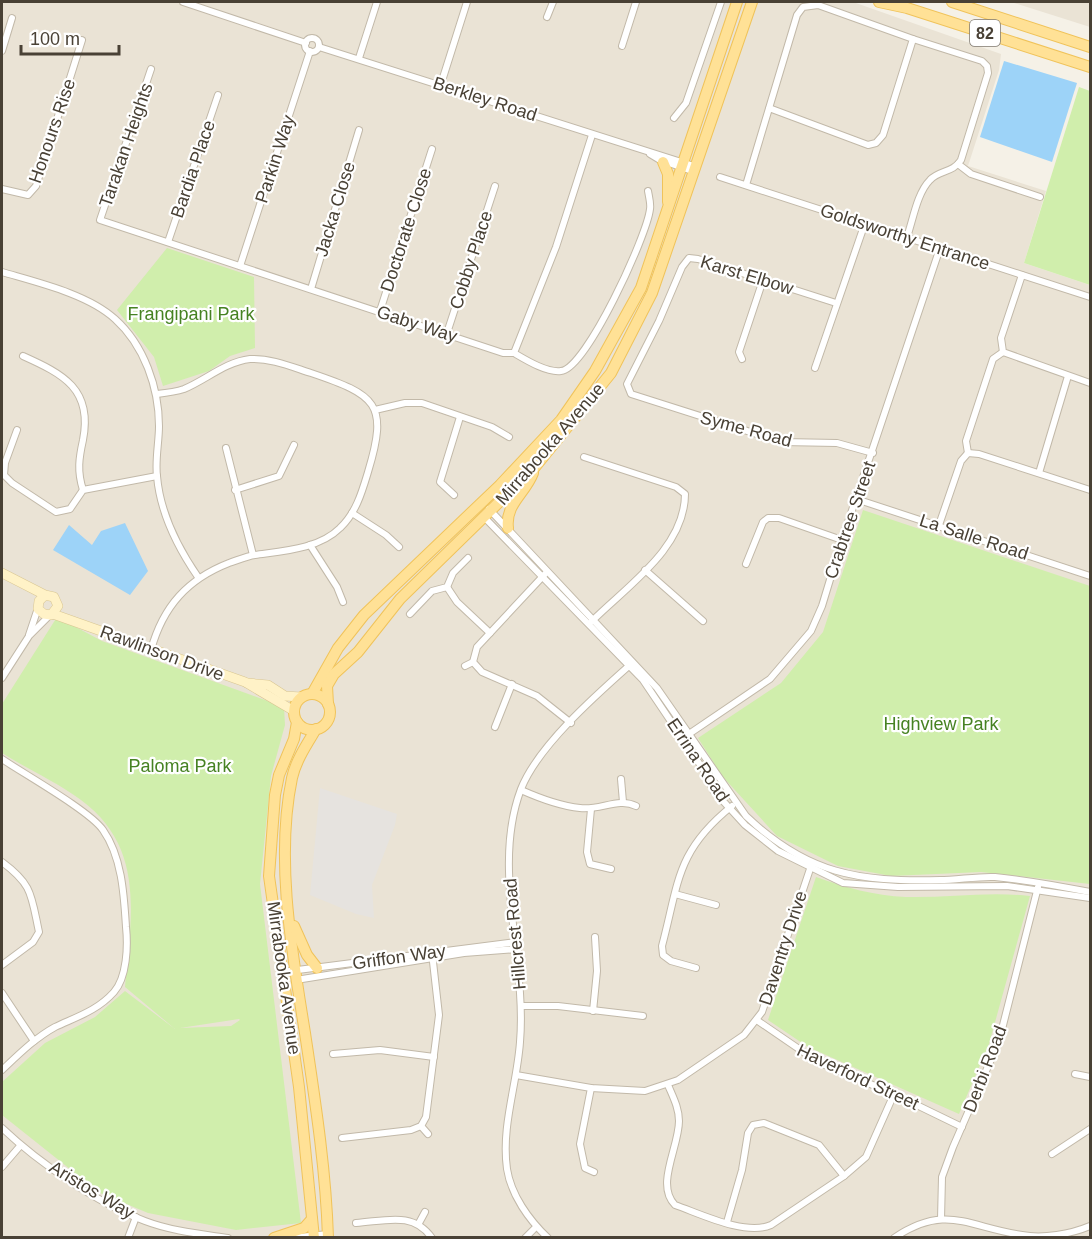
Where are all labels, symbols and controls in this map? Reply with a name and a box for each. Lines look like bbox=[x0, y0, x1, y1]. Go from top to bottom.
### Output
scale bar bbox=[21, 18, 118, 56]
road number: 82 bbox=[970, 20, 1000, 46]
text: 100 m bbox=[30, 29, 80, 49]
street label: Berkley Road bbox=[431, 73, 539, 125]
street label: Honours Rise bbox=[25, 76, 79, 186]
street label: Tarakan Heights bbox=[95, 80, 157, 210]
street label: Parkin Way bbox=[251, 112, 299, 206]
street label: Bardia Place bbox=[167, 117, 219, 221]
street label: Jacka Close bbox=[311, 159, 359, 259]
street label: Doctorate Close bbox=[377, 166, 435, 294]
street label: Goldsworthy Entrance bbox=[818, 200, 992, 274]
street label: Cobby Place bbox=[446, 208, 496, 312]
street label: Karst Elbow bbox=[698, 251, 797, 299]
street label: Gaby Way bbox=[374, 302, 460, 346]
park label: Frangipani Park bbox=[127, 304, 256, 324]
street label: Mirrabooka Avenue bbox=[492, 379, 608, 509]
street label: Syme Road bbox=[698, 407, 794, 451]
street label: Crabtree Street bbox=[821, 459, 879, 581]
street label: La Salle Road bbox=[917, 510, 1031, 564]
street label: Rawlinson Drive bbox=[97, 621, 227, 685]
park label: Highview Park bbox=[883, 714, 1000, 734]
street label: Errina Road bbox=[663, 715, 733, 805]
park label: Paloma Park bbox=[128, 756, 233, 776]
street label: Hillcrest Road bbox=[500, 877, 530, 991]
street label: Daventry Drive bbox=[755, 888, 811, 1008]
street label: Mirrabooka Avenue bbox=[263, 900, 305, 1056]
street label: Griffon Way bbox=[351, 941, 447, 973]
street label: Derbi Road bbox=[959, 1023, 1011, 1115]
street label: Haverford Street bbox=[794, 1040, 922, 1114]
street label: Aristos Way bbox=[46, 1157, 138, 1223]

